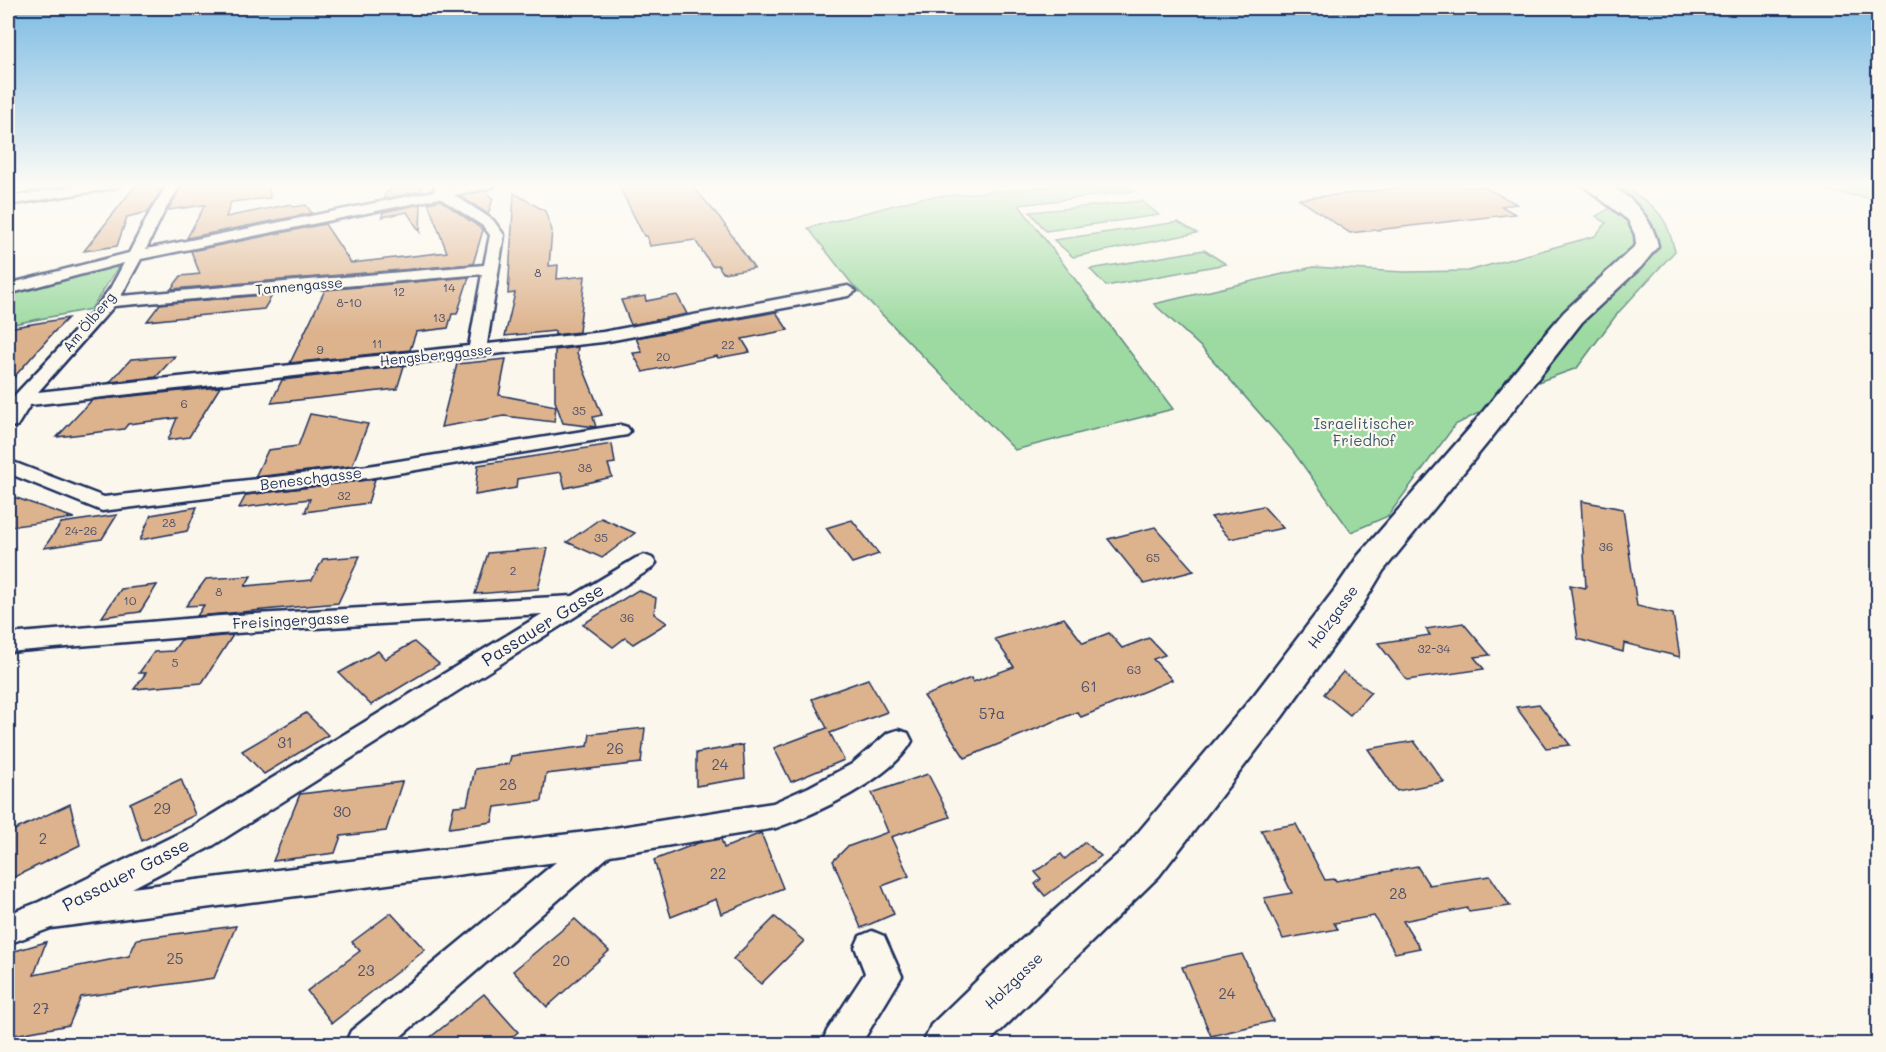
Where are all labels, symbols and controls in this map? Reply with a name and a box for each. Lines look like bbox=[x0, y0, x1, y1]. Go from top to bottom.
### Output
house number: 8 bbox=[534, 264, 542, 280]
street label: Tannengasse bbox=[255, 272, 343, 299]
house number: 14 bbox=[443, 279, 455, 295]
house number: 12 bbox=[393, 283, 405, 299]
street label: Am Ölberg bbox=[58, 288, 119, 356]
house number: 8-10 bbox=[336, 294, 362, 310]
house number: 13 bbox=[433, 309, 445, 325]
house number: 11 bbox=[372, 335, 382, 351]
house number: 22 bbox=[721, 336, 735, 352]
street label: Hengsberggasse bbox=[379, 339, 493, 370]
house number: 9 bbox=[316, 341, 324, 357]
house number: 20 bbox=[656, 348, 671, 364]
house number: 6 bbox=[180, 395, 188, 411]
house number: 35 bbox=[572, 402, 586, 418]
park label: Israelitischer Friedhof bbox=[1314, 413, 1414, 450]
house number: 38 bbox=[578, 459, 592, 475]
street label: Beneschgasse bbox=[259, 462, 363, 494]
house number: 32 bbox=[337, 487, 351, 503]
house number: 28 bbox=[162, 514, 176, 530]
house number: 24-26 bbox=[65, 522, 97, 538]
house number: 35 bbox=[594, 529, 608, 545]
house number: 36 bbox=[1599, 538, 1613, 554]
house number: 65 bbox=[1146, 549, 1160, 565]
house number: 2 bbox=[510, 562, 516, 578]
street label: Passauer Gasse bbox=[477, 577, 608, 671]
street label: Holzgasse bbox=[1302, 581, 1362, 652]
house number: 8 bbox=[215, 583, 223, 599]
house number: 10 bbox=[124, 592, 137, 608]
street label: Freisingergasse bbox=[232, 607, 350, 633]
house number: 36 bbox=[620, 609, 634, 625]
house number: 32-34 bbox=[1418, 640, 1450, 656]
house number: 5 bbox=[172, 654, 179, 670]
house number: 63 bbox=[1127, 661, 1141, 677]
house number: 61 bbox=[1081, 676, 1097, 696]
house number: 57a bbox=[979, 703, 1005, 723]
house number: 31 bbox=[277, 732, 293, 752]
house number: 26 bbox=[606, 738, 624, 758]
house number: 24 bbox=[711, 754, 729, 774]
house number: 28 bbox=[499, 774, 517, 794]
house number: 29 bbox=[153, 798, 171, 818]
house number: 30 bbox=[333, 801, 351, 821]
house number: 2 bbox=[39, 828, 47, 848]
street label: Passauer Gasse bbox=[58, 832, 193, 917]
house number: 22 bbox=[710, 863, 726, 883]
house number: 28 bbox=[1389, 883, 1407, 903]
house number: 25 bbox=[166, 948, 184, 968]
street label: Holzgasse bbox=[980, 948, 1047, 1013]
house number: 20 bbox=[552, 950, 570, 970]
house number: 23 bbox=[357, 960, 375, 980]
house number: 24 bbox=[1218, 983, 1236, 1003]
house number: 27 bbox=[33, 998, 49, 1018]

